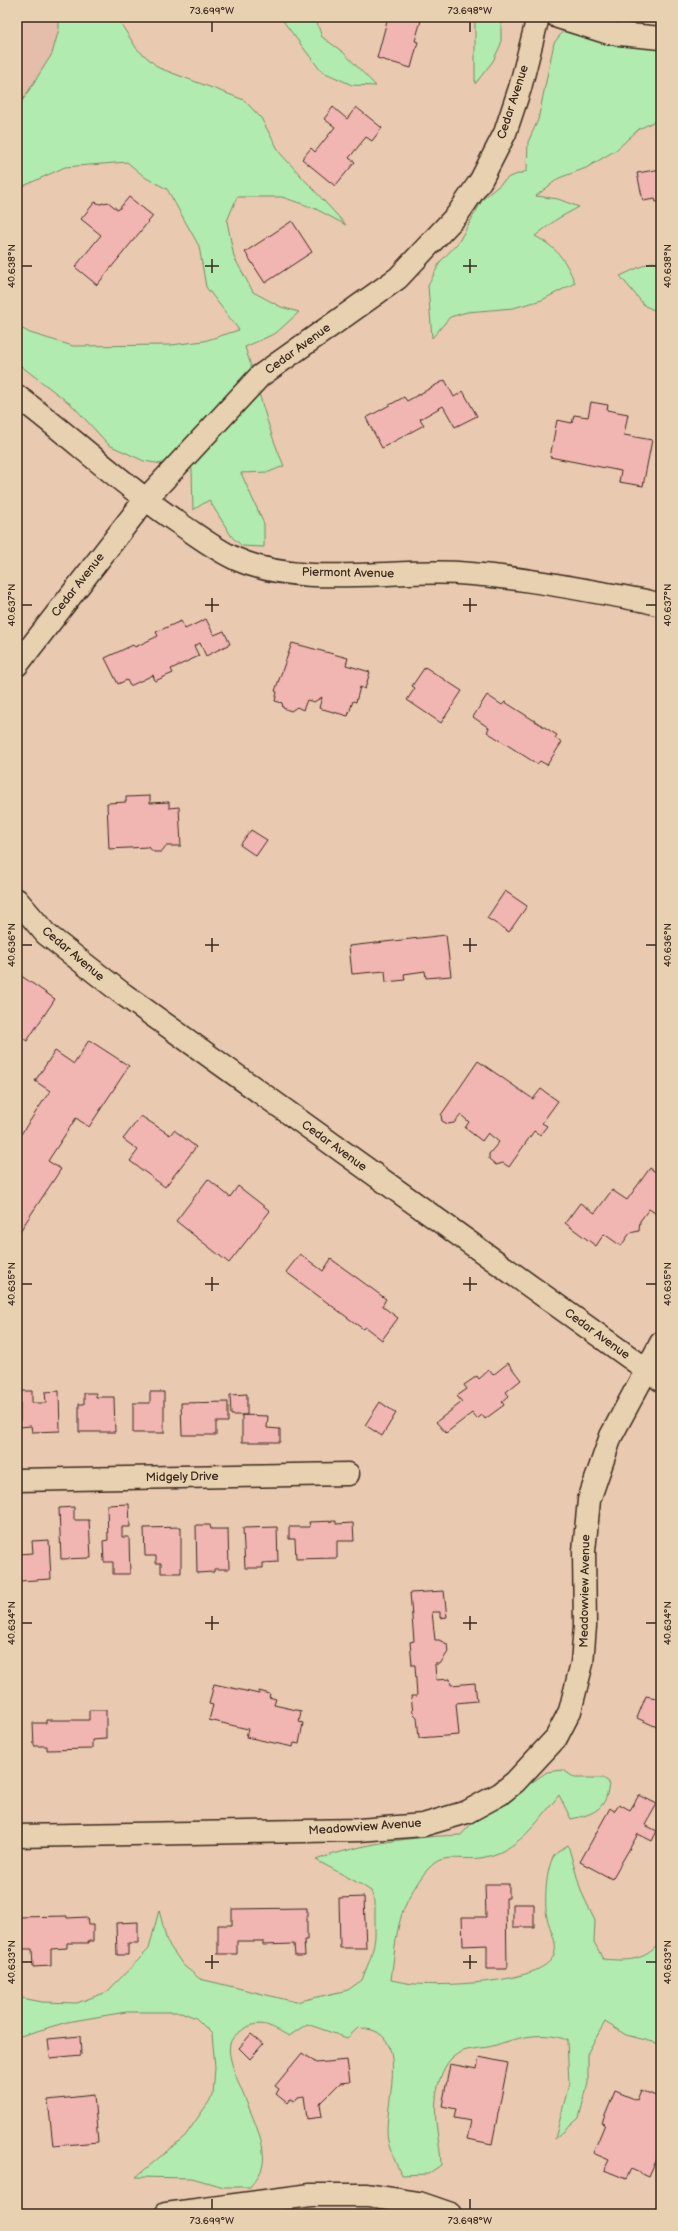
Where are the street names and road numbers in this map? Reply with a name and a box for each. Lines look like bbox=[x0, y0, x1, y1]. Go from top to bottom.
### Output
street label: Cedar Avenue bbox=[494, 63, 532, 141]
street label: Cedar Avenue bbox=[262, 320, 334, 378]
street label: Cedar Avenue bbox=[48, 550, 108, 620]
street label: Piermont Avenue bbox=[302, 565, 394, 581]
street label: Cedar Avenue bbox=[39, 923, 107, 985]
street label: Cedar Avenue bbox=[298, 1117, 370, 1175]
street label: Cedar Avenue bbox=[561, 1305, 633, 1363]
street label: Midgely Drive bbox=[145, 1469, 219, 1485]
street label: Meadowview Avenue bbox=[577, 1534, 593, 1648]
street label: Meadowview Avenue bbox=[308, 1816, 422, 1838]

